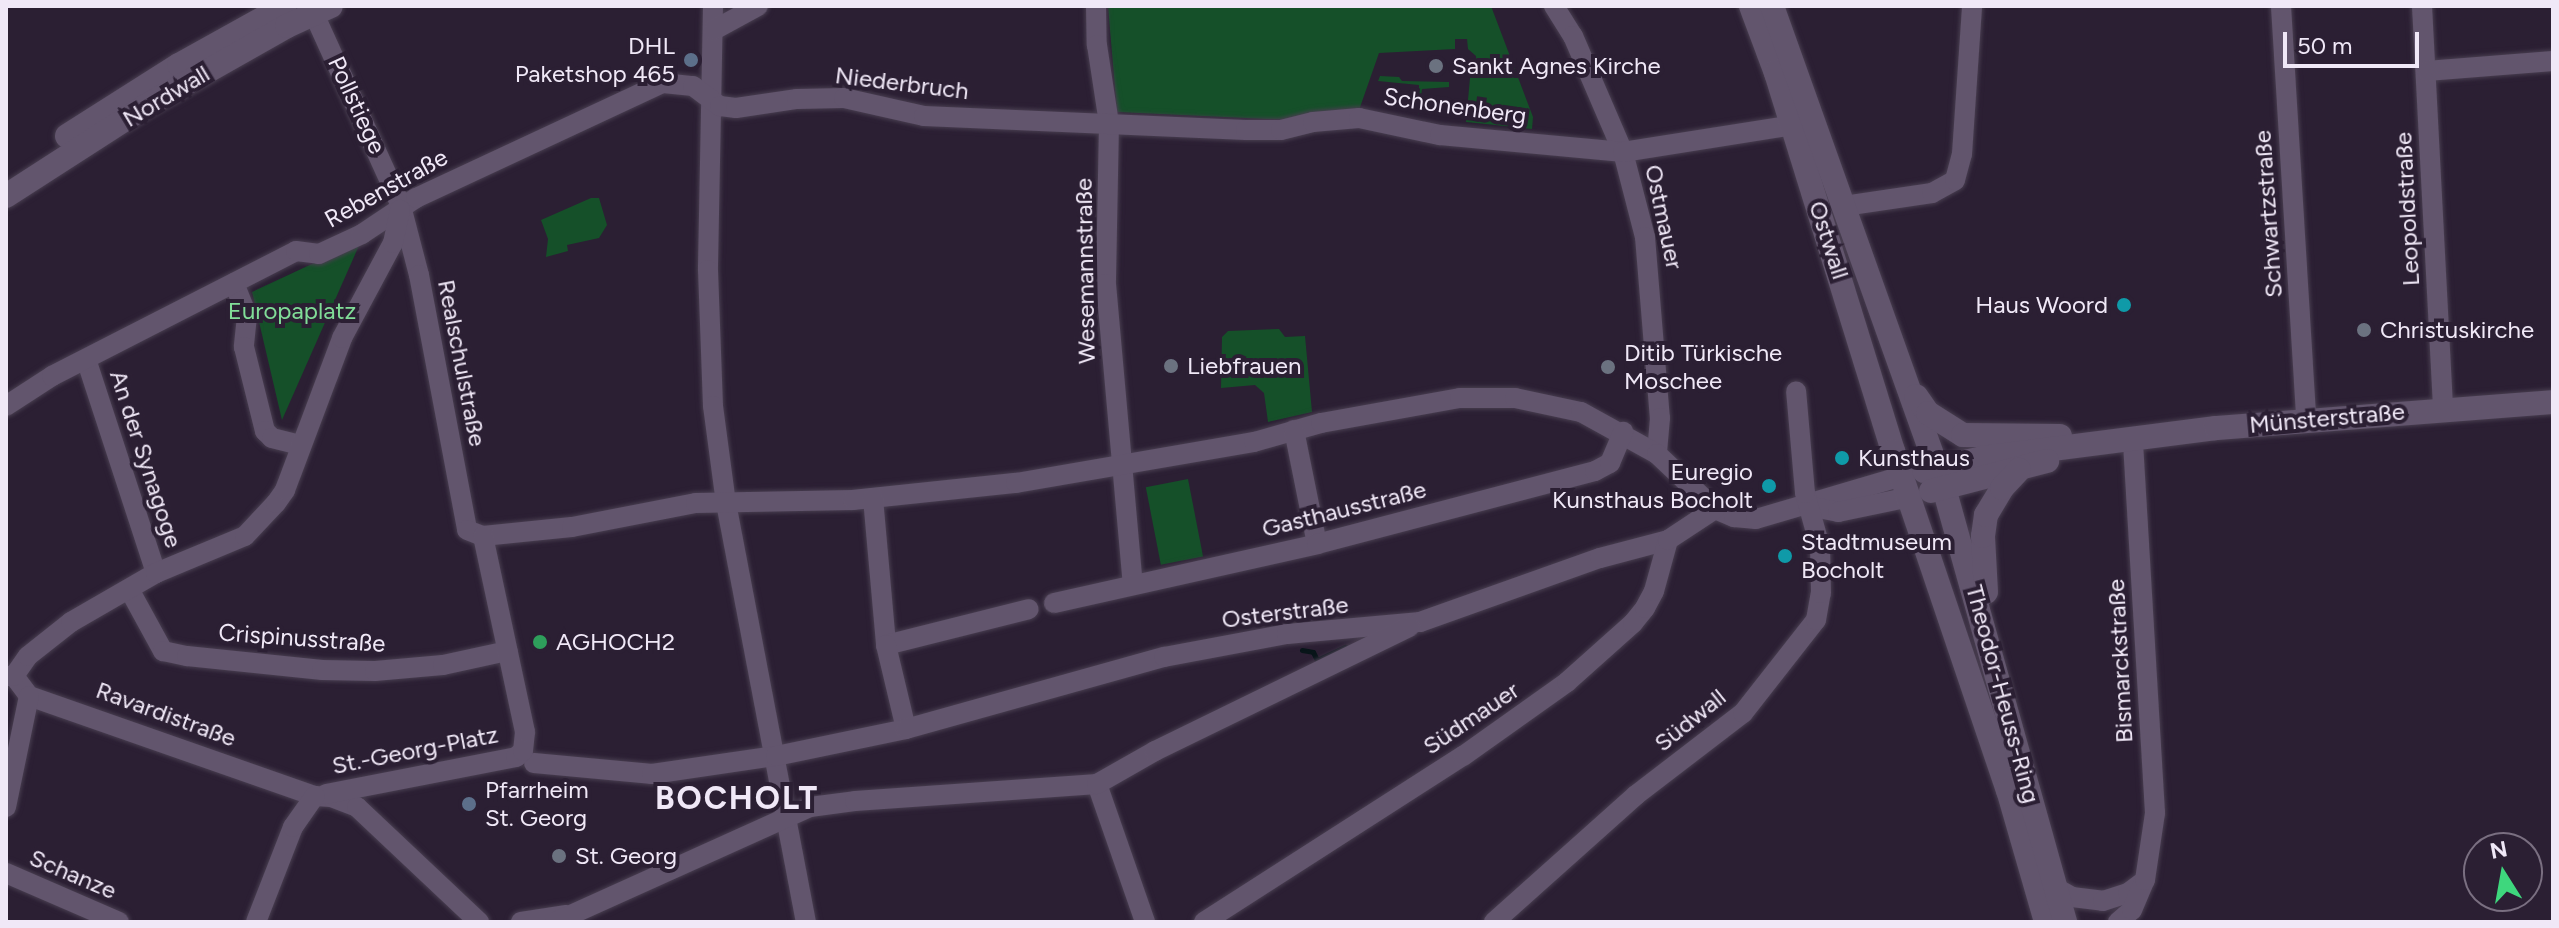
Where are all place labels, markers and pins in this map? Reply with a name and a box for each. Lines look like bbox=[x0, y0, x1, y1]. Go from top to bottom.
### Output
place label: DHL Paketshop 465 bbox=[515, 32, 675, 88]
marker: DHL Paketshop 465 bbox=[682, 51, 700, 69]
place label: Sankt Agnes Kirche bbox=[1452, 52, 1661, 80]
marker: Sankt Agnes Kirche bbox=[1427, 57, 1445, 75]
place label: Haus Woord bbox=[1975, 291, 2108, 319]
marker: Haus Woord bbox=[2115, 296, 2133, 314]
place label: Christuskirche bbox=[2380, 316, 2534, 344]
marker: Christuskirche bbox=[2355, 321, 2373, 339]
place label: Ditib Türkische Moschee bbox=[1624, 339, 1782, 395]
place label: Liebfrauen bbox=[1187, 352, 1301, 380]
marker: Liebfrauen bbox=[1162, 357, 1180, 375]
marker: Ditib Türkische Moschee bbox=[1599, 358, 1617, 376]
place label: Kunsthaus bbox=[1858, 444, 1970, 472]
marker: Kunsthaus bbox=[1833, 449, 1851, 467]
place label: Euregio Kunsthaus Bocholt bbox=[1552, 458, 1753, 514]
marker: Euregio Kunsthaus Bocholt bbox=[1760, 477, 1778, 495]
place label: Stadtmuseum Bocholt bbox=[1801, 528, 1952, 584]
marker: Stadtmuseum Bocholt bbox=[1776, 547, 1794, 565]
place label: AGHOCH2 bbox=[556, 628, 675, 656]
marker: AGHOCH2 bbox=[531, 633, 549, 651]
place label: Pfarrheim St. Georg bbox=[485, 776, 589, 832]
marker: Pfarrheim St. Georg bbox=[460, 795, 478, 813]
place label: St. Georg bbox=[575, 842, 677, 870]
marker: St. Georg bbox=[550, 847, 568, 865]

